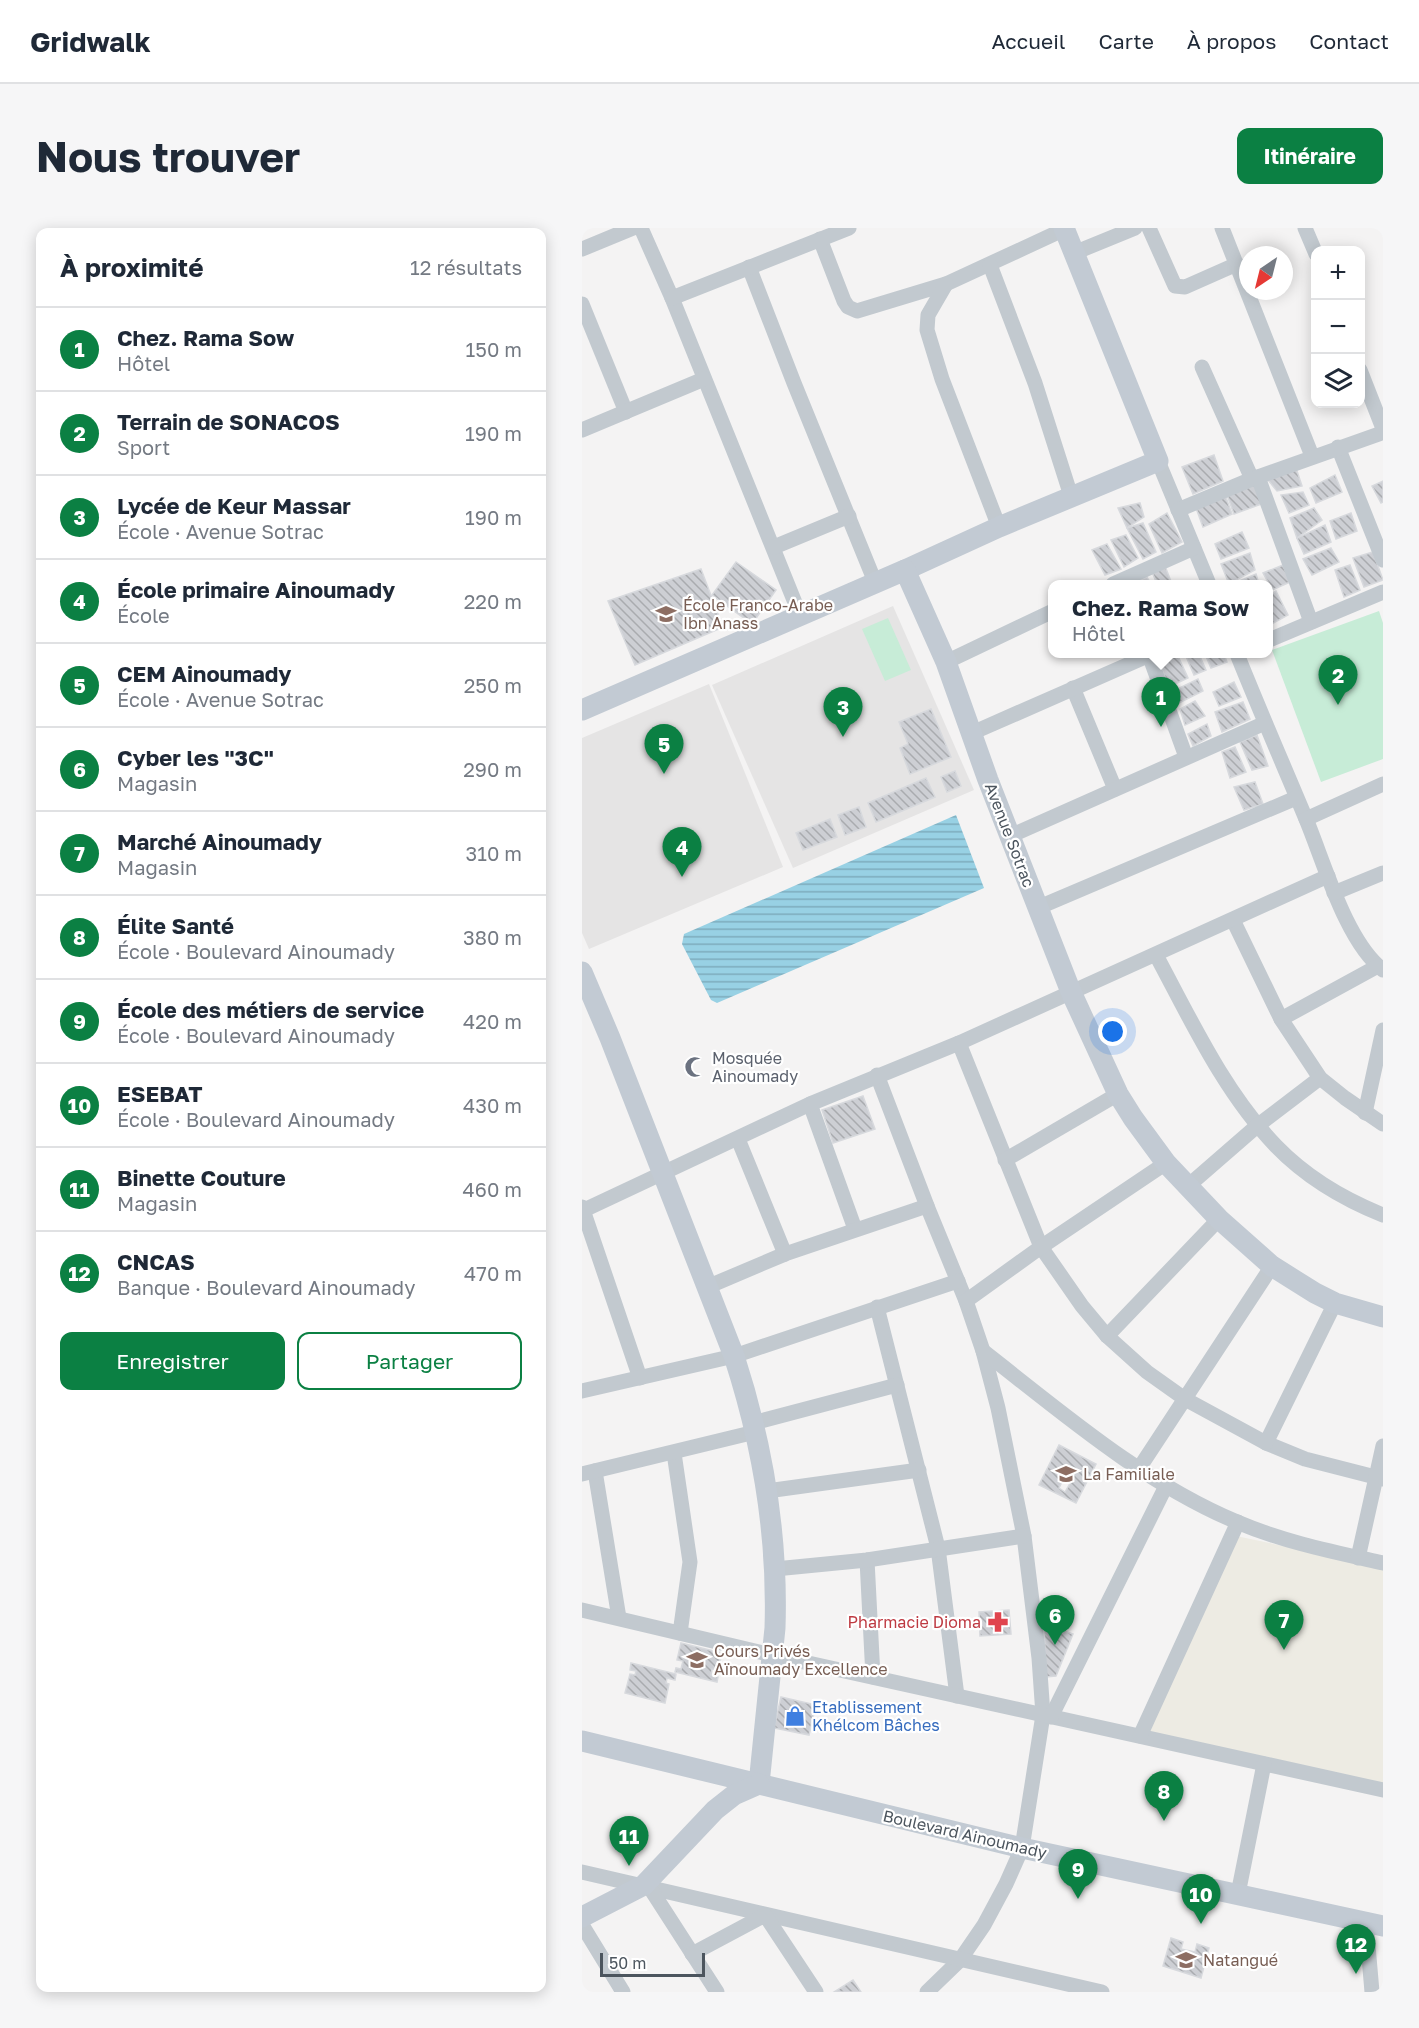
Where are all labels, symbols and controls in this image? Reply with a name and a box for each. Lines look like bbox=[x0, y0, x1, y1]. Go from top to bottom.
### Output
text: Gridwalk bbox=[30, 25, 151, 58]
text: Accueil bbox=[992, 28, 1065, 54]
text: Carte bbox=[1098, 28, 1154, 54]
text: À propos bbox=[1187, 28, 1276, 54]
text: Contact bbox=[1309, 28, 1389, 54]
button: Itinéraire bbox=[1237, 128, 1383, 184]
text: Nous trouver bbox=[36, 131, 300, 181]
north arrow bbox=[1239, 246, 1293, 300]
map controls bbox=[1311, 246, 1365, 408]
button: + bbox=[1311, 246, 1365, 300]
text: À proximité bbox=[60, 252, 204, 283]
text: 12 résultats bbox=[410, 255, 522, 279]
button: − bbox=[1311, 300, 1365, 354]
text: Chez. Rama Sow bbox=[117, 324, 294, 351]
text: 1 bbox=[74, 337, 85, 361]
text: 150 m bbox=[466, 337, 522, 361]
text: Hôtel bbox=[117, 351, 170, 375]
button: layers bbox=[1311, 354, 1365, 408]
text: Terrain de SONACOS bbox=[117, 408, 340, 435]
text: 2 bbox=[73, 421, 86, 445]
text: 190 m bbox=[465, 421, 522, 445]
text: Sport bbox=[117, 435, 170, 459]
text: Lycée de Keur Massar bbox=[117, 492, 351, 519]
text: 3 bbox=[73, 505, 86, 529]
text: 190 m bbox=[465, 505, 522, 529]
text: École · Avenue Sotrac bbox=[117, 519, 324, 543]
text: École primaire Ainoumady bbox=[117, 576, 395, 603]
popup bbox=[1048, 580, 1273, 658]
text: 4 bbox=[73, 589, 86, 613]
text: 220 m bbox=[464, 589, 522, 613]
text: Chez. Rama Sow bbox=[1072, 594, 1249, 621]
place label: École Franco-Arabe Ibn Anass bbox=[683, 595, 833, 633]
school or university icon: École Franco-Arabe Ibn Anass bbox=[654, 602, 678, 626]
text: École bbox=[117, 603, 170, 627]
text: Hôtel bbox=[1072, 621, 1125, 645]
pin: 2 bbox=[1318, 656, 1358, 705]
text: CEM Ainoumady bbox=[117, 660, 291, 687]
text: 5 bbox=[73, 673, 86, 697]
text: 250 m bbox=[464, 673, 522, 697]
pin: 1 bbox=[1142, 678, 1180, 727]
text: École · Avenue Sotrac bbox=[117, 687, 324, 711]
pin: 3 bbox=[824, 688, 862, 737]
pin: 5 bbox=[644, 724, 683, 774]
text: Cyber les "3C" bbox=[117, 744, 274, 771]
text: 6 bbox=[73, 757, 86, 781]
text: 290 m bbox=[463, 757, 522, 781]
text: Magasin bbox=[117, 771, 197, 795]
street label: Avenue Sotrac bbox=[981, 780, 1039, 890]
text: Marché Ainoumady bbox=[117, 828, 322, 855]
pin: 4 bbox=[662, 828, 702, 877]
text: 7 bbox=[74, 841, 85, 865]
text: 310 m bbox=[466, 841, 522, 865]
text: Magasin bbox=[117, 855, 197, 879]
text: Élite Santé bbox=[117, 912, 234, 939]
text: 8 bbox=[73, 925, 86, 949]
text: 380 m bbox=[463, 925, 522, 949]
text: École · Boulevard Ainoumady bbox=[117, 939, 395, 963]
text: École des métiers de service bbox=[117, 996, 424, 1023]
text: 9 bbox=[73, 1009, 86, 1033]
text: 420 m bbox=[463, 1009, 522, 1033]
your location bbox=[1098, 1017, 1127, 1046]
text: École · Boulevard Ainoumady bbox=[117, 1023, 395, 1047]
place label: Mosquée Ainoumady bbox=[712, 1048, 798, 1086]
mosque icon: Mosquée Ainoumady bbox=[683, 1055, 707, 1079]
text: ESEBAT bbox=[117, 1080, 203, 1107]
text: 10 bbox=[68, 1093, 91, 1117]
text: 430 m bbox=[463, 1093, 522, 1117]
text: École · Boulevard Ainoumady bbox=[117, 1107, 395, 1131]
text: Binette Couture bbox=[117, 1164, 286, 1191]
text: 11 bbox=[69, 1177, 90, 1201]
text: 460 m bbox=[463, 1177, 522, 1201]
text: Magasin bbox=[117, 1191, 197, 1215]
text: CNCAS bbox=[117, 1248, 195, 1275]
text: 12 bbox=[68, 1261, 91, 1285]
text: 470 m bbox=[464, 1261, 522, 1285]
text: Banque · Boulevard Ainoumady bbox=[117, 1275, 415, 1299]
button: Enregistrer bbox=[60, 1332, 285, 1390]
button: Partager bbox=[297, 1332, 522, 1390]
school or university icon: La Familiale bbox=[1054, 1462, 1078, 1486]
place label: La Familiale bbox=[1083, 1464, 1175, 1484]
pin: 6 bbox=[1036, 1596, 1074, 1645]
pin: 7 bbox=[1264, 1600, 1304, 1650]
pharmacy icon: Pharmacie Dioma bbox=[986, 1610, 1010, 1634]
place label: Pharmacie Dioma bbox=[848, 1612, 981, 1632]
place label: Cours Privés Aïnoumady Excellence bbox=[714, 1641, 888, 1679]
school or university icon: Cours Privés Aïnoumady Excellence bbox=[685, 1648, 709, 1672]
place label: Etablissement Khélcom Bâches bbox=[812, 1697, 940, 1735]
shop icon: Etablissement Khélcom Bâches bbox=[783, 1704, 807, 1728]
pin: 8 bbox=[1144, 1772, 1184, 1821]
street label: Boulevard Ainoumady bbox=[881, 1805, 1049, 1863]
pin: 11 bbox=[610, 1816, 648, 1866]
pin: 9 bbox=[1058, 1850, 1098, 1899]
pin: 10 bbox=[1182, 1874, 1220, 1924]
pin: 12 bbox=[1336, 1924, 1376, 1974]
school or university icon: Natangué bbox=[1174, 1948, 1198, 1972]
scale bar bbox=[600, 1950, 705, 1978]
place label: Natangué bbox=[1203, 1950, 1278, 1970]
text: 50 m bbox=[609, 1953, 646, 1973]

